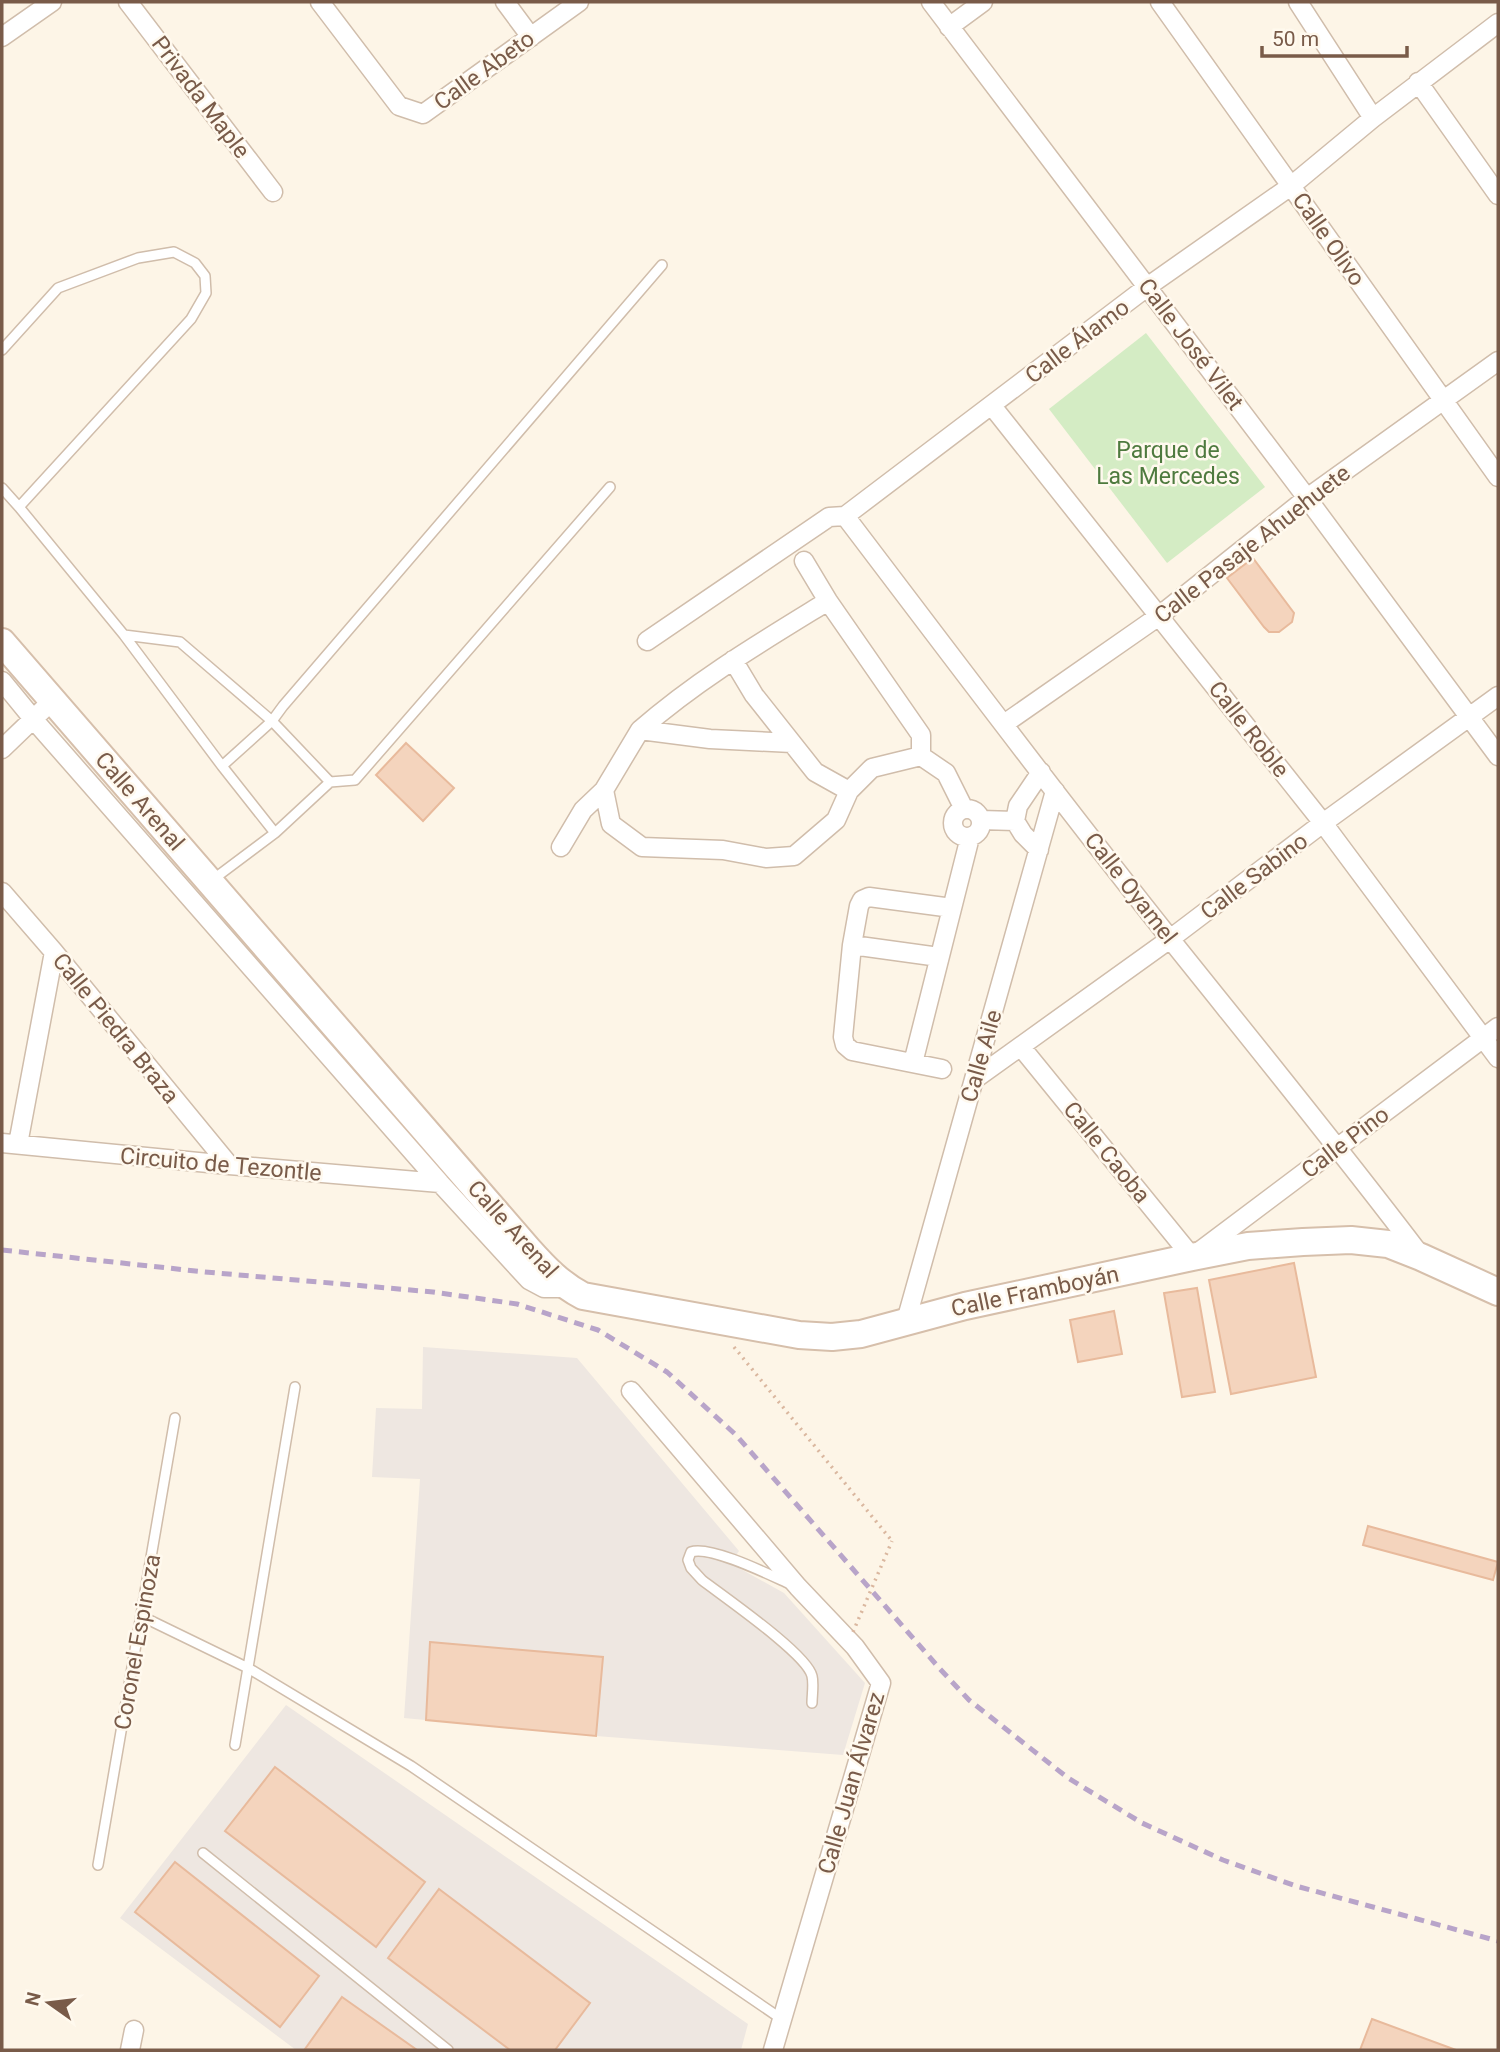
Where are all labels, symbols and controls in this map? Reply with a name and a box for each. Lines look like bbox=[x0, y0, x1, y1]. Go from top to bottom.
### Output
scale bar bbox=[1262, 14, 1407, 58]
street label: Calle Abeto bbox=[429, 25, 540, 116]
text: 50 m bbox=[1272, 27, 1319, 51]
street label: Privada Maple bbox=[146, 31, 255, 164]
street label: Calle Olivo bbox=[1287, 187, 1371, 291]
street label: Calle José Vilet bbox=[1132, 273, 1249, 415]
street label: Calle Álamo bbox=[1019, 293, 1135, 389]
park label: Parque de Las Mercedes bbox=[1096, 437, 1240, 490]
street label: Calle Pasaje Ahuehuete bbox=[1149, 460, 1356, 629]
street label: Calle Roble bbox=[1203, 676, 1295, 783]
street label: Calle Arenal bbox=[89, 746, 190, 856]
street label: Calle Oyamel bbox=[1079, 827, 1182, 949]
street label: Calle Sabino bbox=[1195, 827, 1313, 925]
street label: Calle Piedra Braza bbox=[47, 948, 184, 1109]
street label: Calle Aile bbox=[955, 1007, 1008, 1106]
street label: Calle Caoba bbox=[1058, 1096, 1156, 1208]
street label: Calle Pino bbox=[1296, 1101, 1394, 1184]
street label: Circuito de Tezontle bbox=[119, 1142, 323, 1187]
street label: Calle Arenal bbox=[462, 1175, 564, 1284]
street label: Calle Framboyán bbox=[949, 1261, 1121, 1322]
street label: Coronel Espinoza bbox=[109, 1552, 166, 1732]
street label: Calle Juan Álvarez bbox=[812, 1689, 890, 1877]
north arrow bbox=[14, 1968, 84, 2038]
text: N bbox=[20, 1990, 46, 2008]

